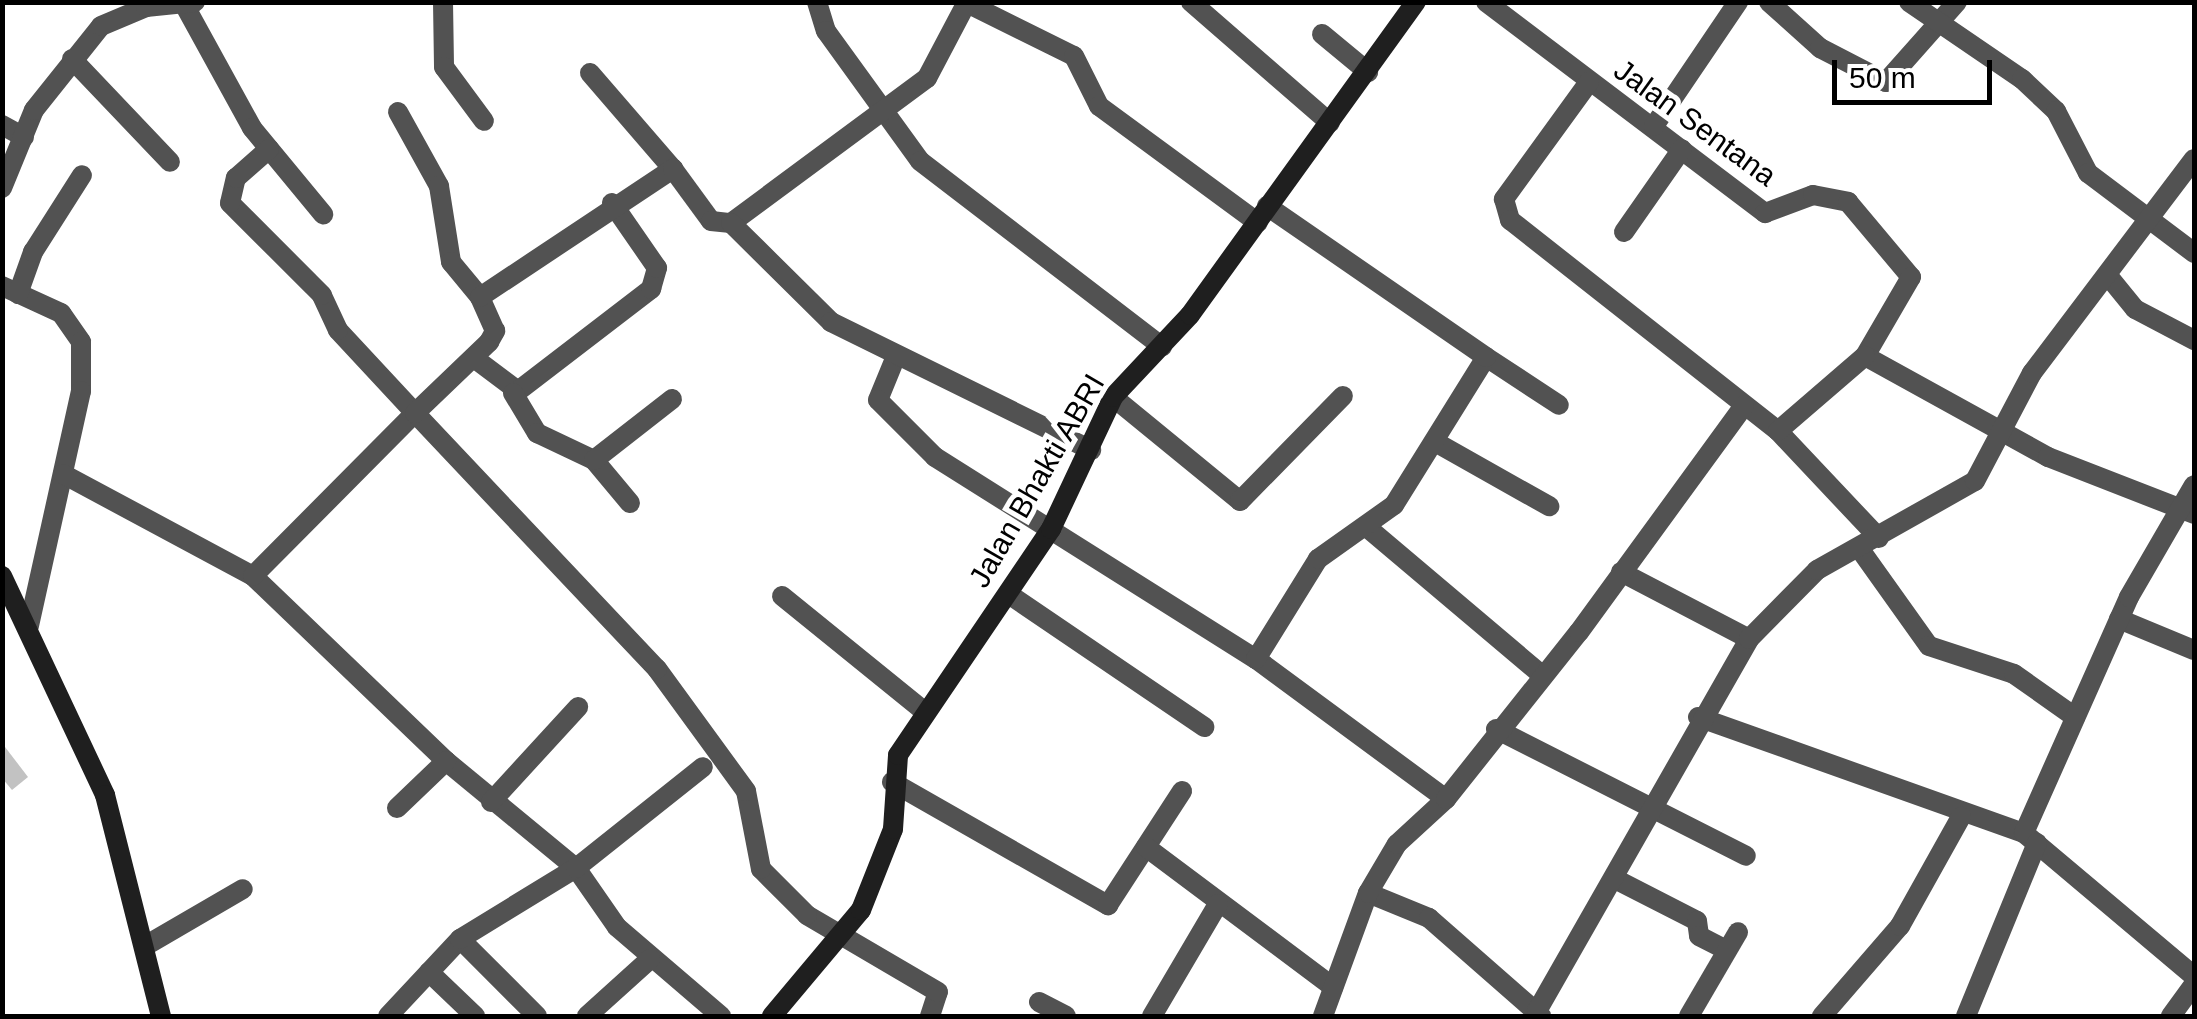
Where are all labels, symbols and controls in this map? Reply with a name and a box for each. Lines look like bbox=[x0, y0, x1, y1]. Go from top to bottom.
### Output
scale bar bbox=[1837, 40, 1997, 102]
street label: Jalan Sentana bbox=[1607, 52, 1783, 194]
text: 50 m bbox=[1849, 61, 1916, 94]
street label: Jalan Bhakti ABRI bbox=[961, 367, 1113, 595]

